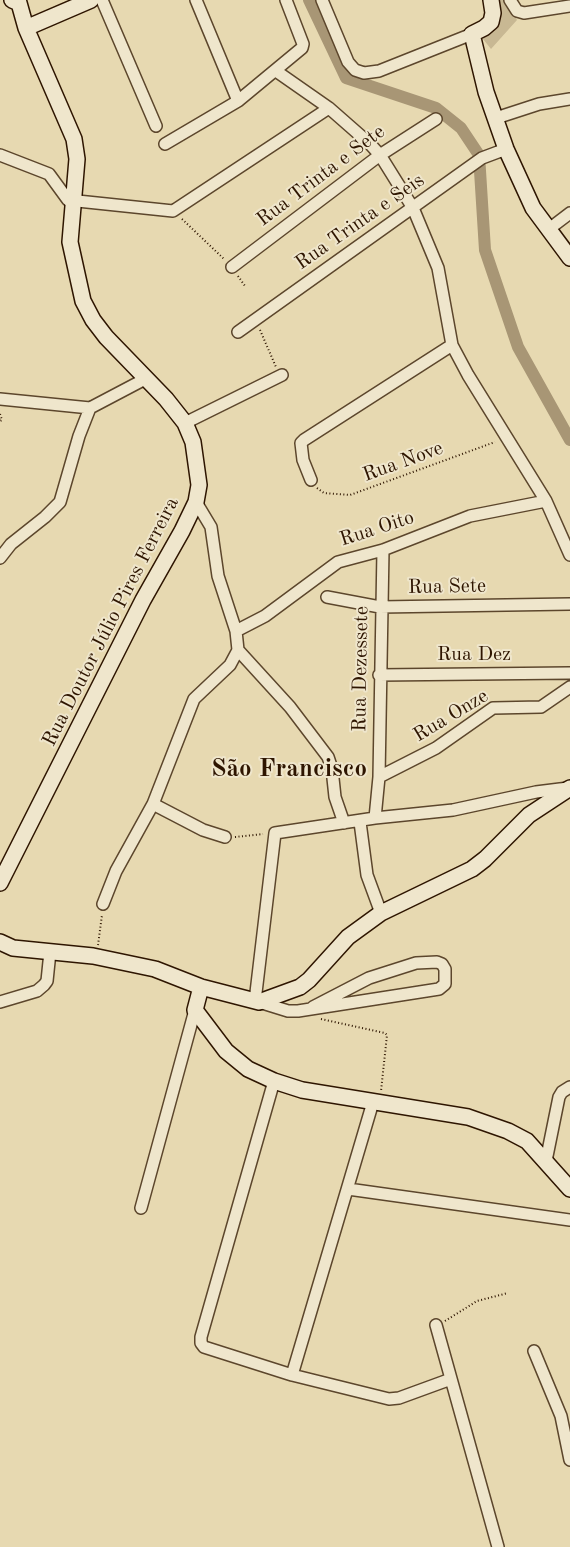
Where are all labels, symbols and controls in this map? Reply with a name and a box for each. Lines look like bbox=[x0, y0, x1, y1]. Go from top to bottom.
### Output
street label: Rua Trinta e Sete bbox=[252, 120, 390, 232]
street label: Rua Trinta e Seis bbox=[291, 169, 429, 275]
street label: Rua Nove bbox=[360, 436, 446, 488]
street label: Rua Doutor Júlio Pires Ferreira bbox=[38, 493, 184, 751]
street label: Rua Oito bbox=[337, 506, 417, 552]
street label: Rua Sete bbox=[408, 574, 486, 600]
street label: Rua Dezessete bbox=[348, 606, 374, 732]
street label: Rua Dez bbox=[437, 643, 511, 667]
street label: Rua Onze bbox=[409, 684, 493, 748]
district label: São Francisco bbox=[211, 754, 367, 784]

